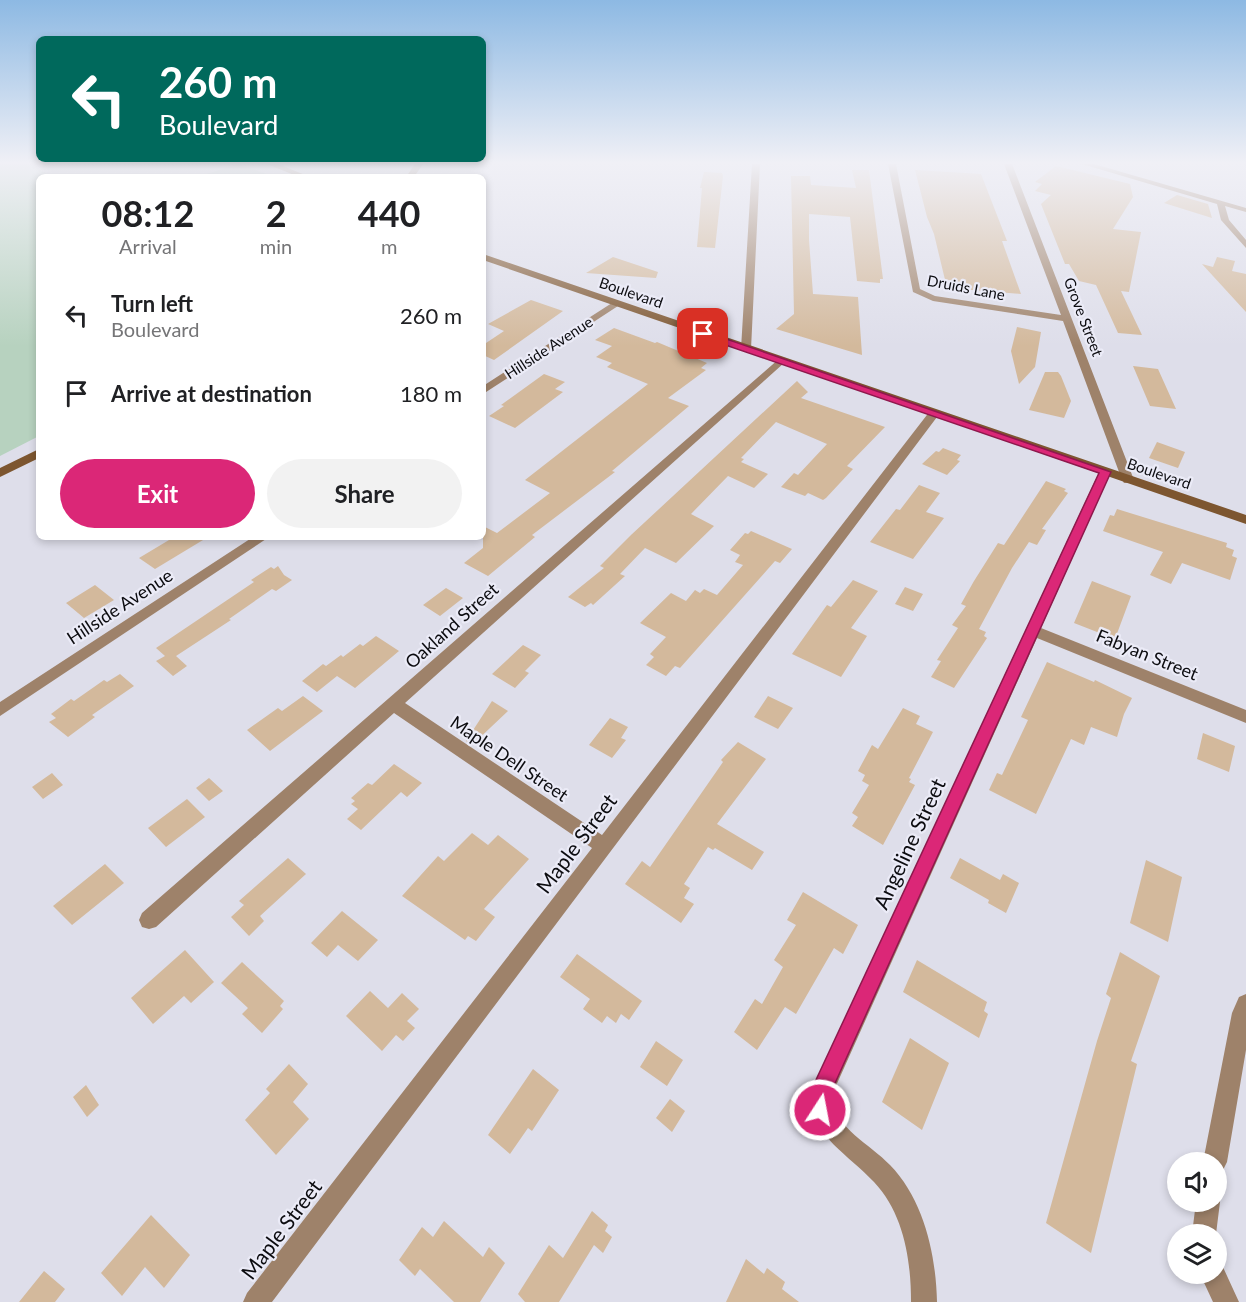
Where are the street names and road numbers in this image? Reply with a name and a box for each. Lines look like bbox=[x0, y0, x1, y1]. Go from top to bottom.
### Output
street label: Druids Lane bbox=[926, 271, 1007, 303]
street label: Boulevard bbox=[597, 273, 666, 311]
street label: Grove Street bbox=[1061, 275, 1107, 359]
street label: Hillside Avenue bbox=[501, 312, 596, 382]
street label: Boulevard bbox=[1125, 454, 1194, 492]
street label: Hillside Avenue bbox=[62, 564, 176, 649]
street label: Oakland Street bbox=[400, 577, 503, 673]
street label: Fabyan Street bbox=[1093, 624, 1202, 685]
street label: Maple Dell Street bbox=[446, 711, 573, 806]
street label: Angeline Street bbox=[867, 774, 950, 913]
street label: Maple Street bbox=[530, 788, 622, 898]
street label: Maple Street bbox=[235, 1174, 327, 1284]

